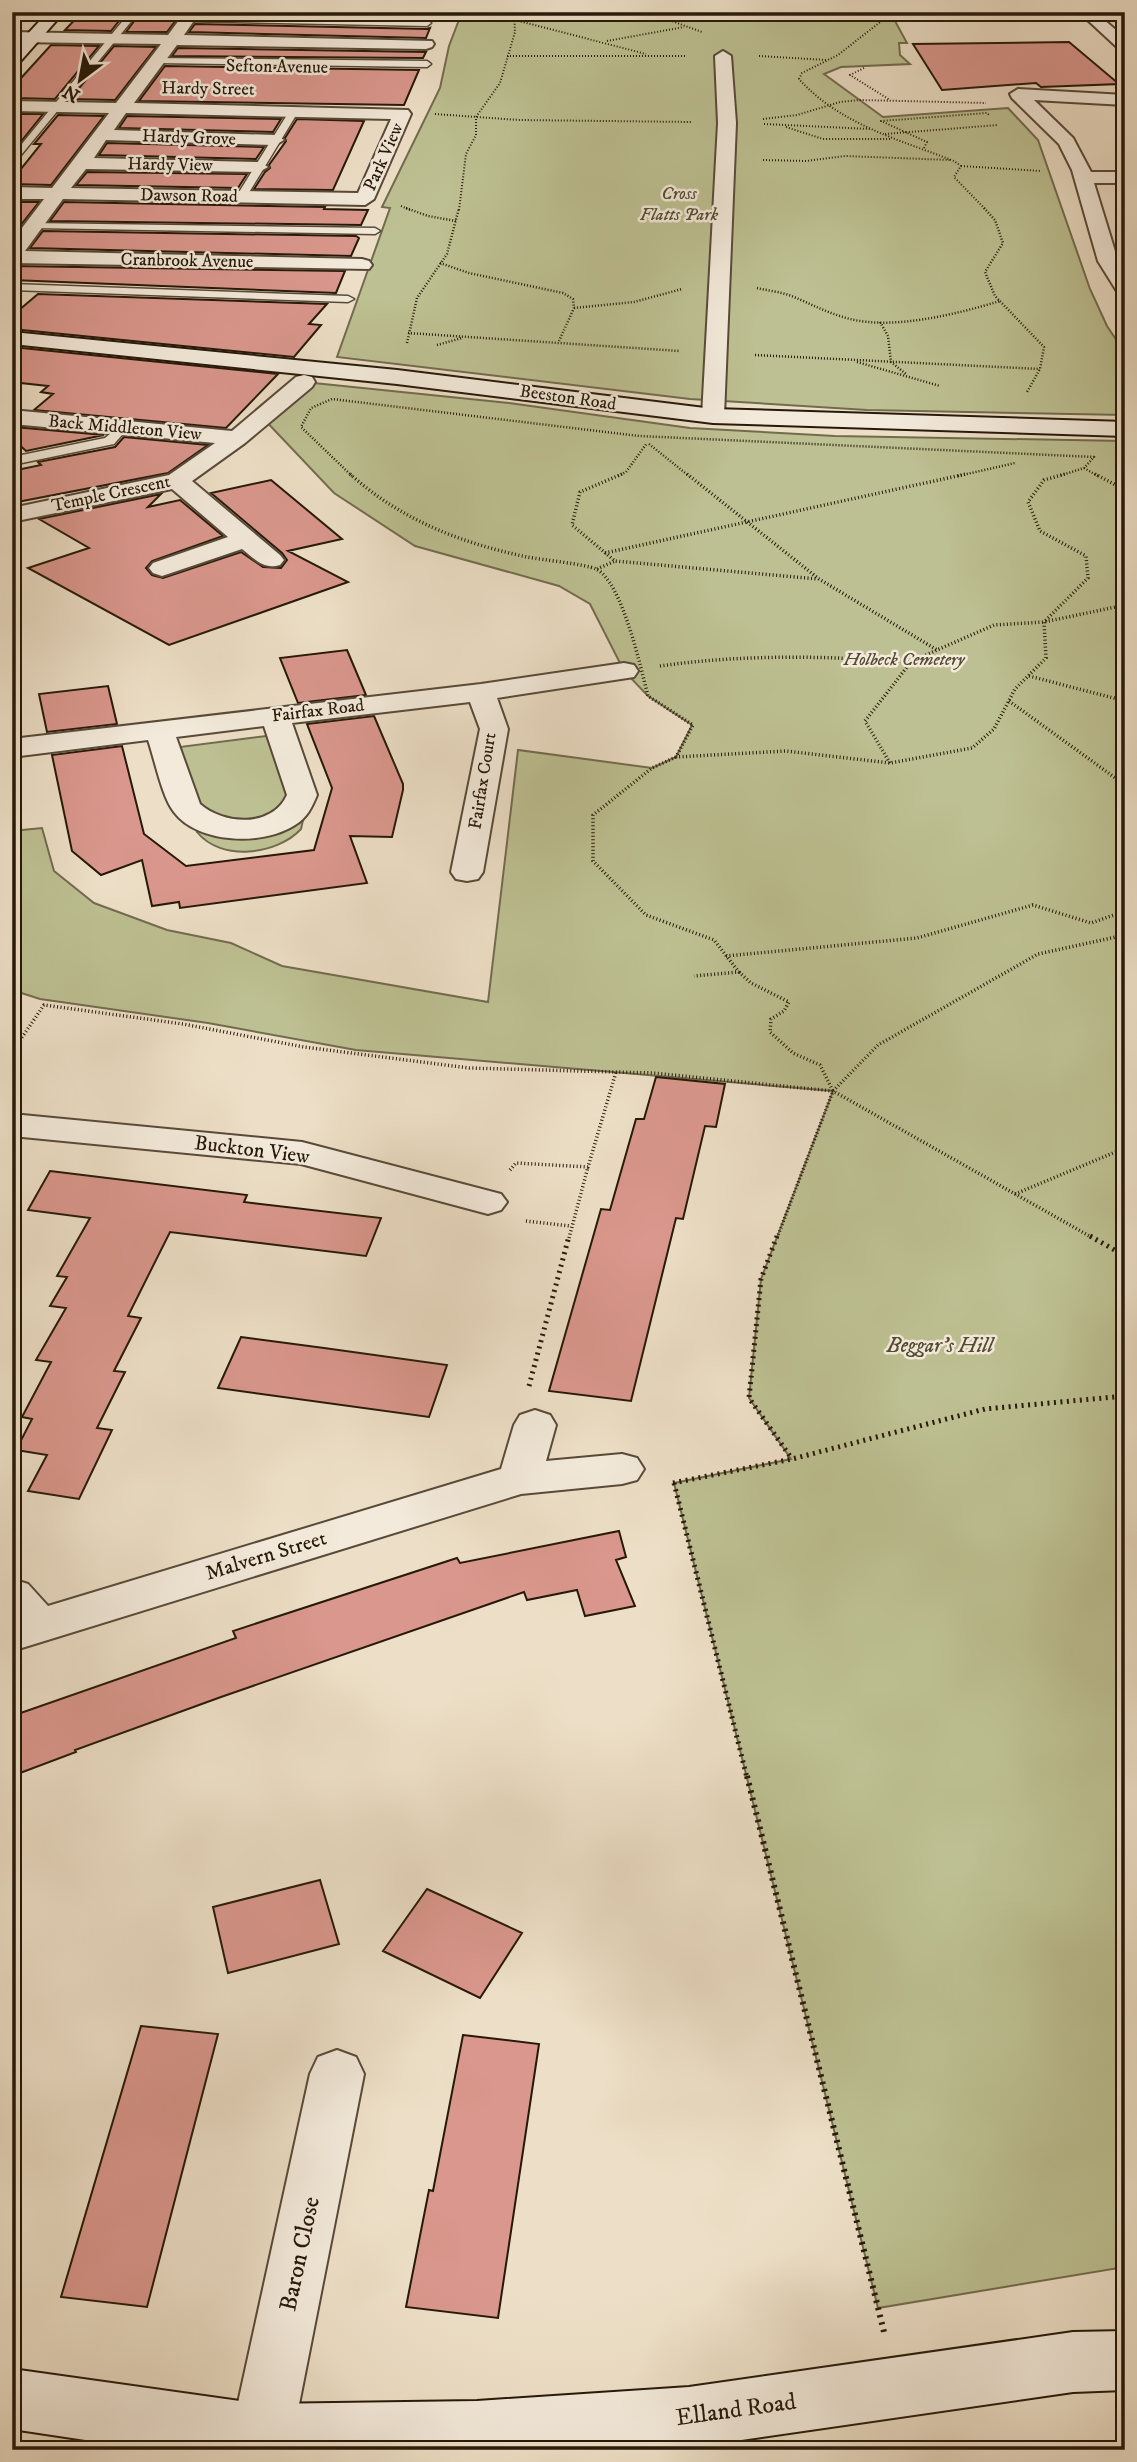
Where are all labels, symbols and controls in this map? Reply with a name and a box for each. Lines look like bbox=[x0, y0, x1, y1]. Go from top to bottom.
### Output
north arrow bbox=[46, 46, 116, 116]
street label: Sefton Avenue bbox=[226, 55, 328, 79]
street label: Hardy Street bbox=[161, 77, 255, 101]
text: N bbox=[59, 79, 84, 107]
street label: Park View bbox=[359, 119, 409, 195]
street label: Hardy Grove bbox=[142, 125, 236, 151]
street label: Hardy View bbox=[127, 153, 213, 177]
park label: Cross Flatts Park bbox=[640, 183, 719, 226]
street label: Dawson Road bbox=[140, 184, 238, 208]
street label: Cranbrook Avenue bbox=[120, 249, 254, 273]
street label: Beeston Road bbox=[518, 380, 618, 416]
street label: Back Middleton View bbox=[47, 410, 203, 446]
street label: Temple Crescent bbox=[50, 471, 173, 517]
park label: Holbeck Cemetery bbox=[842, 649, 966, 671]
street label: Fairfax Road bbox=[271, 694, 365, 728]
street label: Fairfax Court bbox=[465, 731, 502, 831]
street label: Buckton View bbox=[193, 1130, 312, 1170]
park label: Beggar's Hill bbox=[886, 1333, 996, 1359]
street label: Malvern Street bbox=[202, 1525, 330, 1587]
street label: Baron Close bbox=[273, 2194, 327, 2314]
street label: Elland Road bbox=[674, 2387, 798, 2433]

